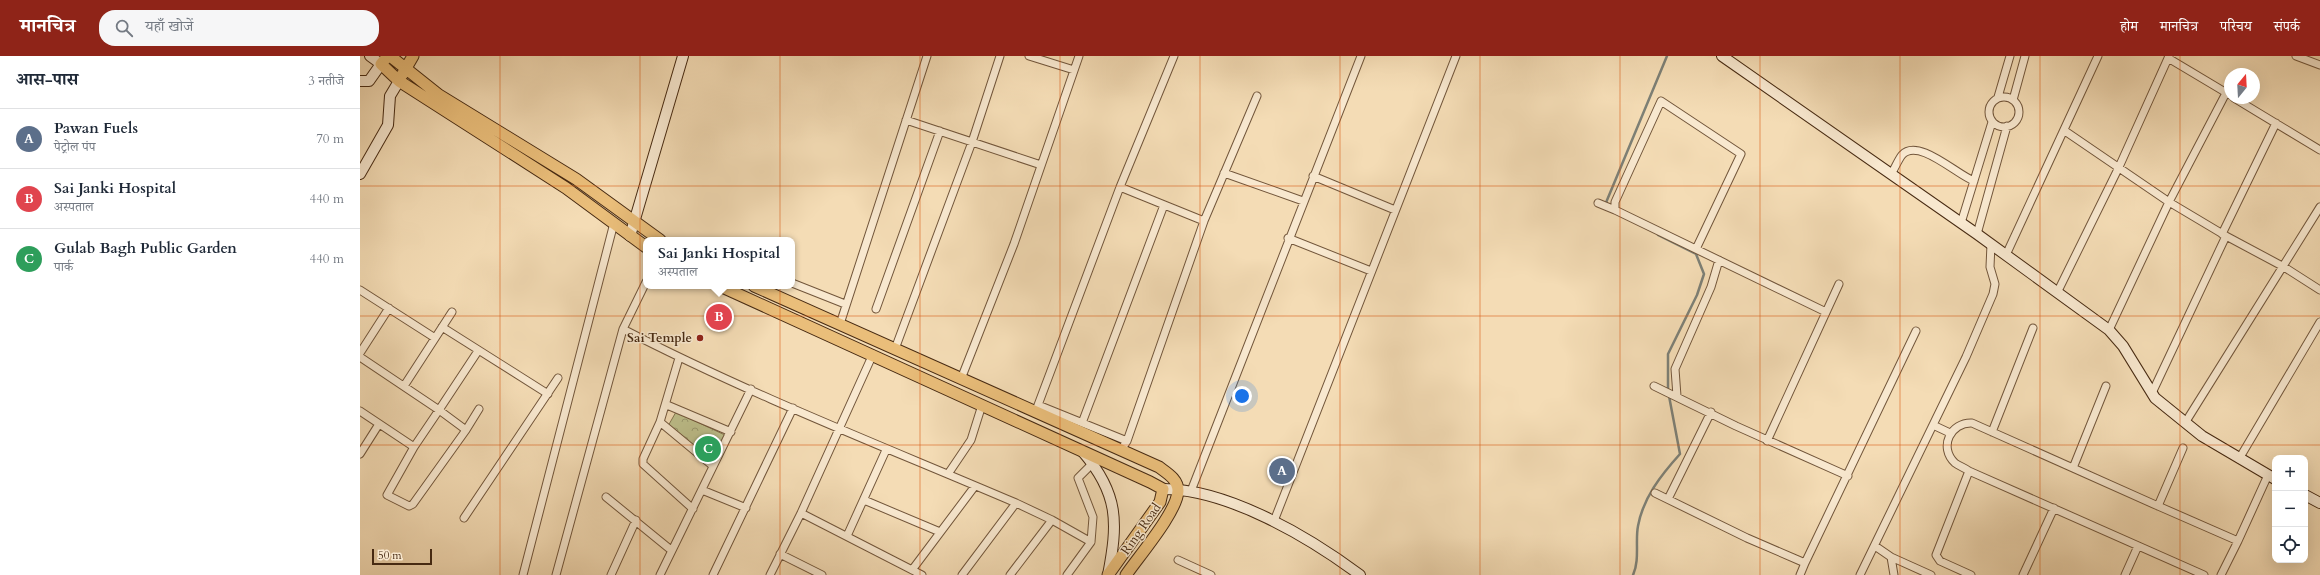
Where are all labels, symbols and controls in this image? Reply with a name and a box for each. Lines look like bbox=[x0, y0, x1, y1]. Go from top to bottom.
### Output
search box bbox=[99, 10, 379, 46]
text: मानचित्र bbox=[20, 13, 75, 39]
text: यहाँ खोजें bbox=[145, 16, 193, 36]
icon: search bbox=[113, 17, 135, 39]
text: होम bbox=[2120, 17, 2138, 36]
text: मानचित्र bbox=[2160, 17, 2198, 36]
text: परिचय bbox=[2220, 17, 2252, 36]
text: संपर्क bbox=[2274, 17, 2300, 36]
text: आस-पास bbox=[16, 68, 78, 91]
north arrow bbox=[2224, 68, 2260, 104]
text: 3 नतीजे bbox=[308, 72, 344, 90]
text: Pawan Fuels bbox=[54, 118, 138, 138]
text: A bbox=[24, 130, 34, 148]
text: 70 m bbox=[316, 130, 344, 148]
text: पेट्रोल पंप bbox=[54, 138, 95, 156]
text: Sai Janki Hospital bbox=[54, 178, 176, 198]
text: B bbox=[24, 190, 34, 208]
text: 440 m bbox=[310, 190, 344, 208]
text: अस्पताल bbox=[54, 198, 94, 216]
popup bbox=[643, 237, 795, 289]
text: Gulab Bagh Public Garden bbox=[54, 238, 237, 258]
text: Sai Janki Hospital bbox=[658, 243, 780, 263]
text: C bbox=[24, 250, 34, 268]
text: 440 m bbox=[310, 250, 344, 268]
text: पार्क bbox=[54, 258, 73, 276]
text: अस्पताल bbox=[658, 263, 698, 281]
pin: B bbox=[706, 302, 732, 332]
place label: Sai Temple bbox=[627, 329, 692, 347]
marker: Sai Temple bbox=[695, 333, 705, 343]
your location bbox=[1232, 386, 1252, 406]
pin: C bbox=[695, 434, 721, 464]
map controls bbox=[2272, 455, 2308, 563]
button: + bbox=[2272, 455, 2308, 491]
pin: A bbox=[1269, 456, 1295, 486]
button: − bbox=[2272, 491, 2308, 527]
street label: Ring Road bbox=[1117, 499, 1165, 558]
button: locate bbox=[2272, 527, 2308, 563]
scale bar bbox=[372, 547, 432, 566]
text: 50 m bbox=[378, 548, 402, 563]

